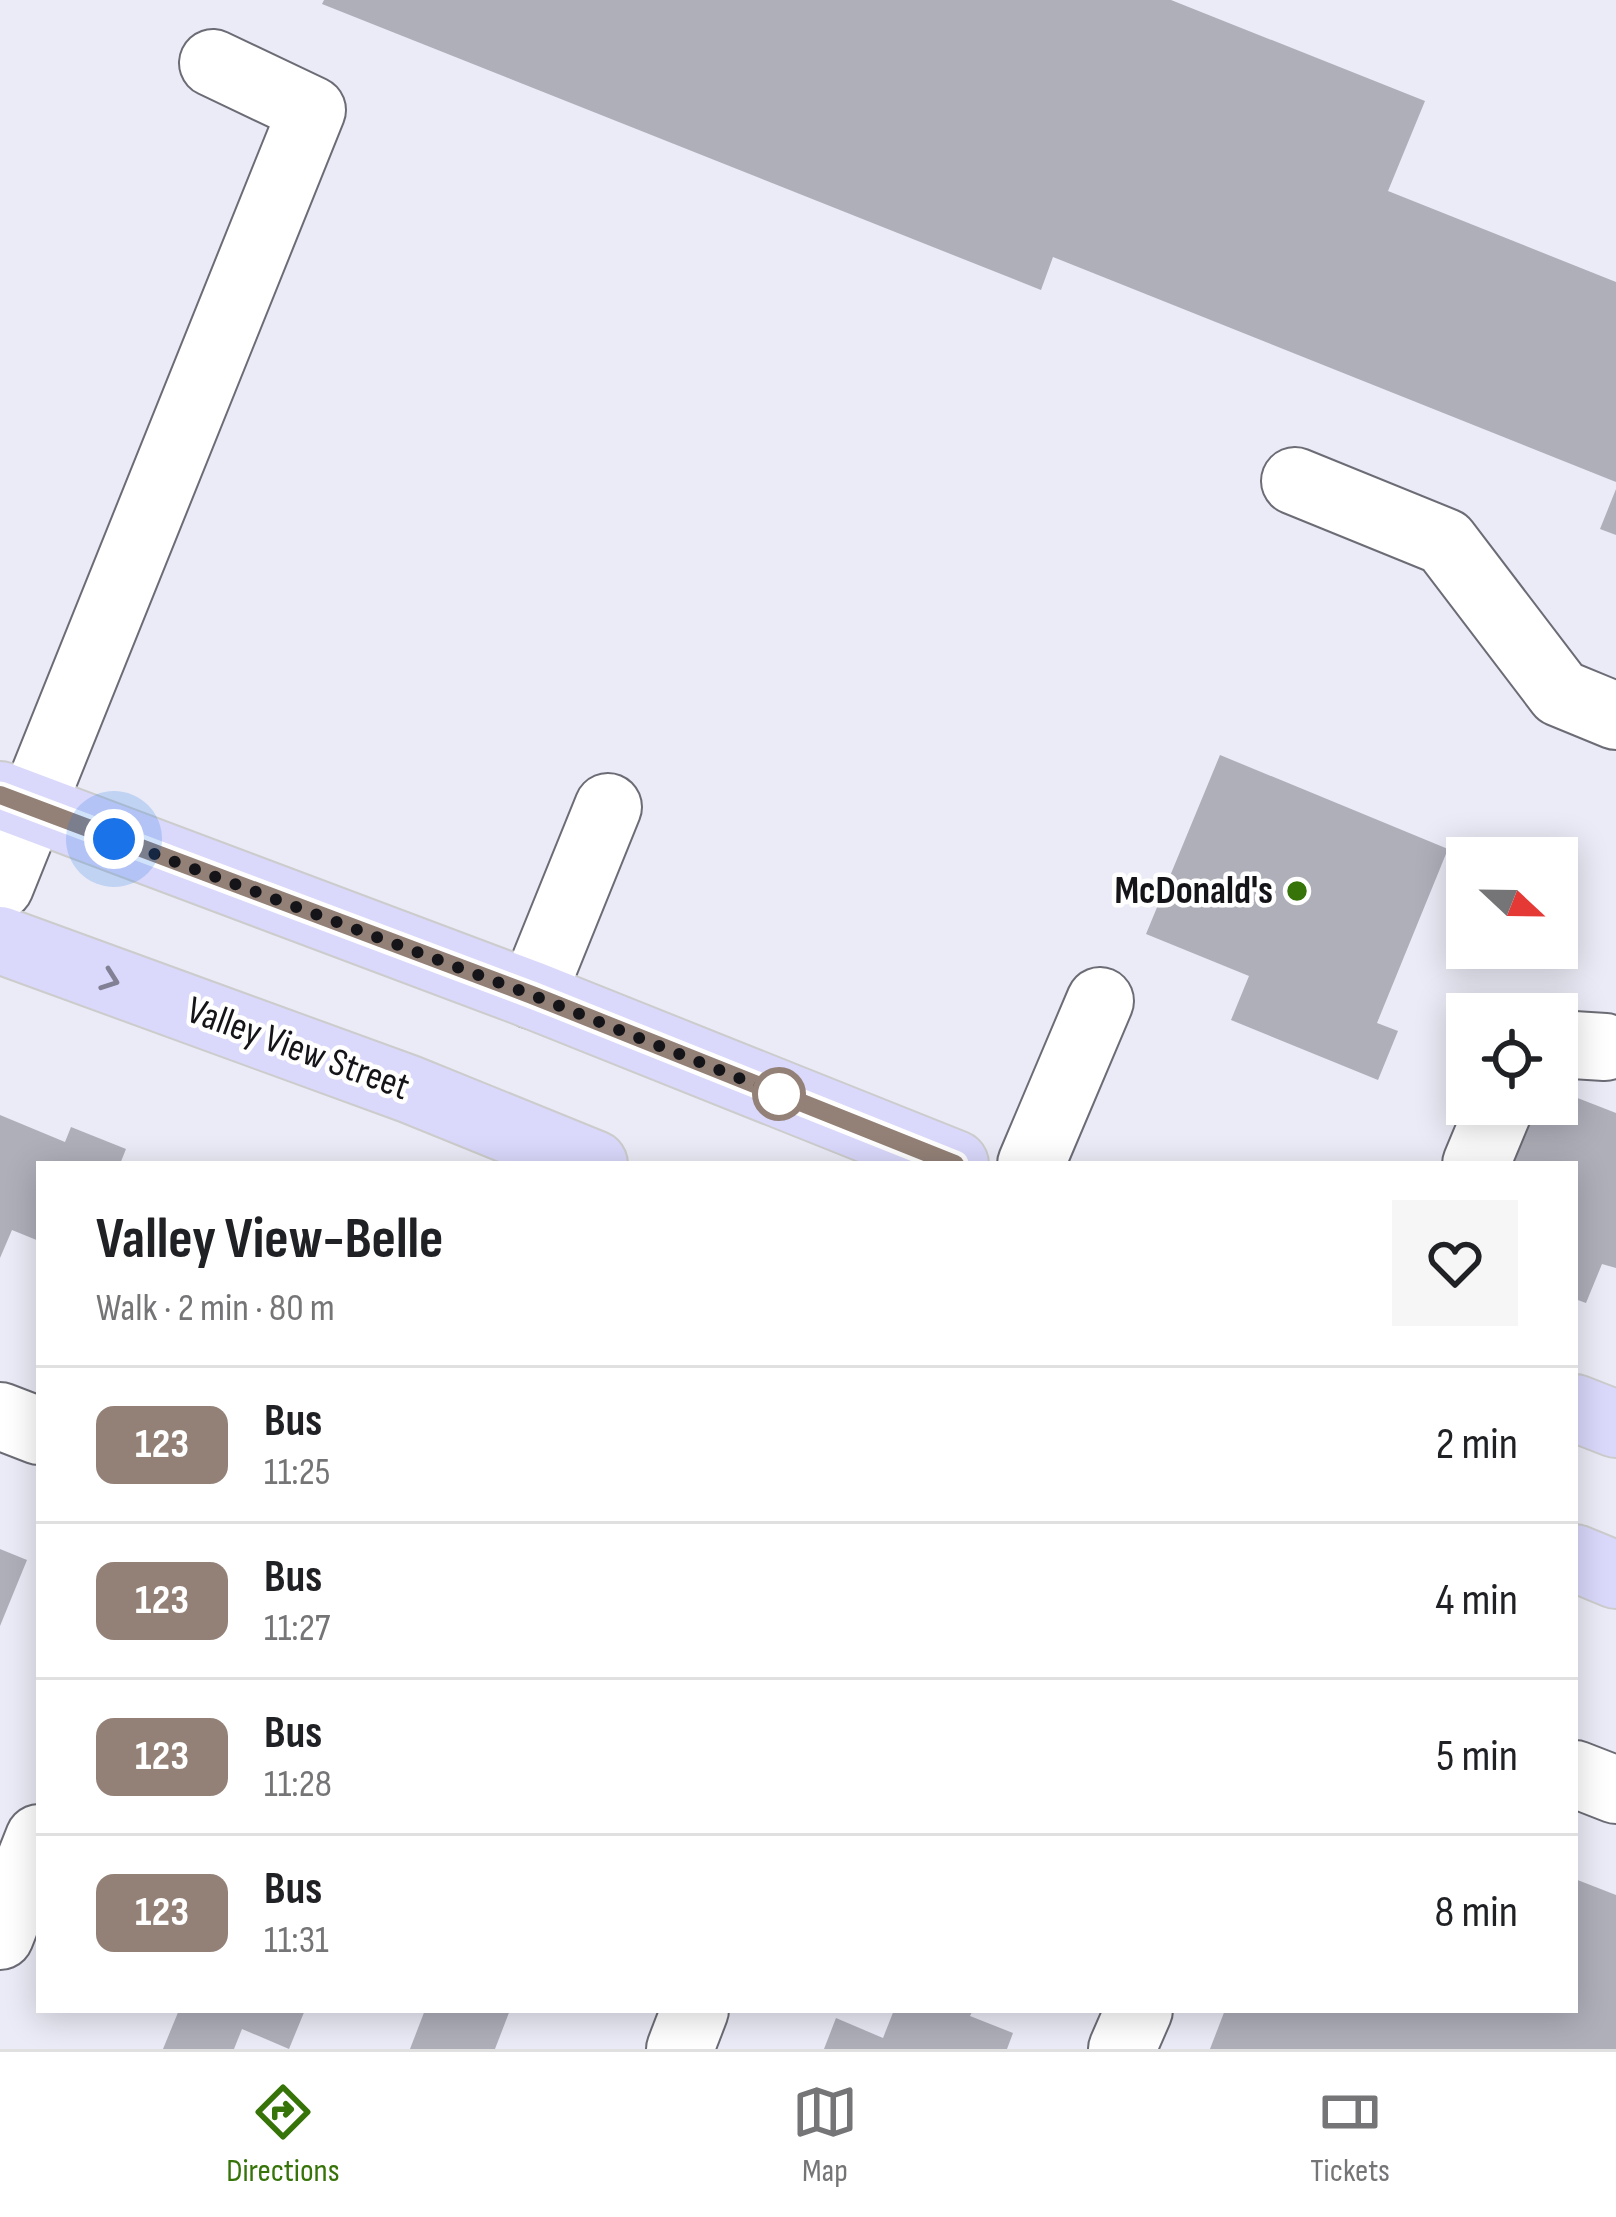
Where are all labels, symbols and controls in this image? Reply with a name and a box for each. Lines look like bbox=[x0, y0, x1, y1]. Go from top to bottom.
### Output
your location bbox=[84, 809, 144, 869]
north arrow bbox=[1446, 837, 1578, 969]
map controls bbox=[1446, 837, 1578, 1125]
place label: McDonald's bbox=[1114, 868, 1273, 915]
marker: McDonald's bbox=[1284, 878, 1310, 904]
one-way arrow bbox=[98, 966, 119, 990]
street label: Valley View Street bbox=[180, 987, 416, 1111]
button: locate bbox=[1446, 993, 1578, 1125]
unlabelled marker bbox=[754, 1069, 804, 1119]
button: heart bbox=[1392, 1200, 1518, 1326]
text: Valley View-Belle bbox=[96, 1206, 443, 1274]
text: Walk · 2 min · 80 m bbox=[96, 1285, 335, 1332]
text: Bus bbox=[264, 1394, 322, 1449]
text: 2 min bbox=[1436, 1417, 1518, 1472]
text: 123 bbox=[135, 1419, 189, 1470]
text: 11:25 bbox=[264, 1449, 330, 1496]
text: Bus bbox=[264, 1550, 322, 1605]
text: 4 min bbox=[1436, 1573, 1518, 1628]
text: 123 bbox=[135, 1575, 189, 1626]
text: 11:27 bbox=[264, 1605, 330, 1652]
text: Bus bbox=[264, 1706, 322, 1761]
text: 5 min bbox=[1436, 1729, 1518, 1784]
text: 123 bbox=[135, 1731, 189, 1782]
text: 11:28 bbox=[264, 1761, 332, 1808]
text: Bus bbox=[264, 1862, 322, 1917]
text: 8 min bbox=[1435, 1885, 1518, 1940]
text: 123 bbox=[135, 1887, 189, 1938]
text: 11:31 bbox=[264, 1917, 329, 1964]
tab: Directions bbox=[226, 2079, 340, 2191]
tab: Map bbox=[792, 2079, 858, 2191]
tab: Tickets bbox=[1310, 2079, 1390, 2191]

